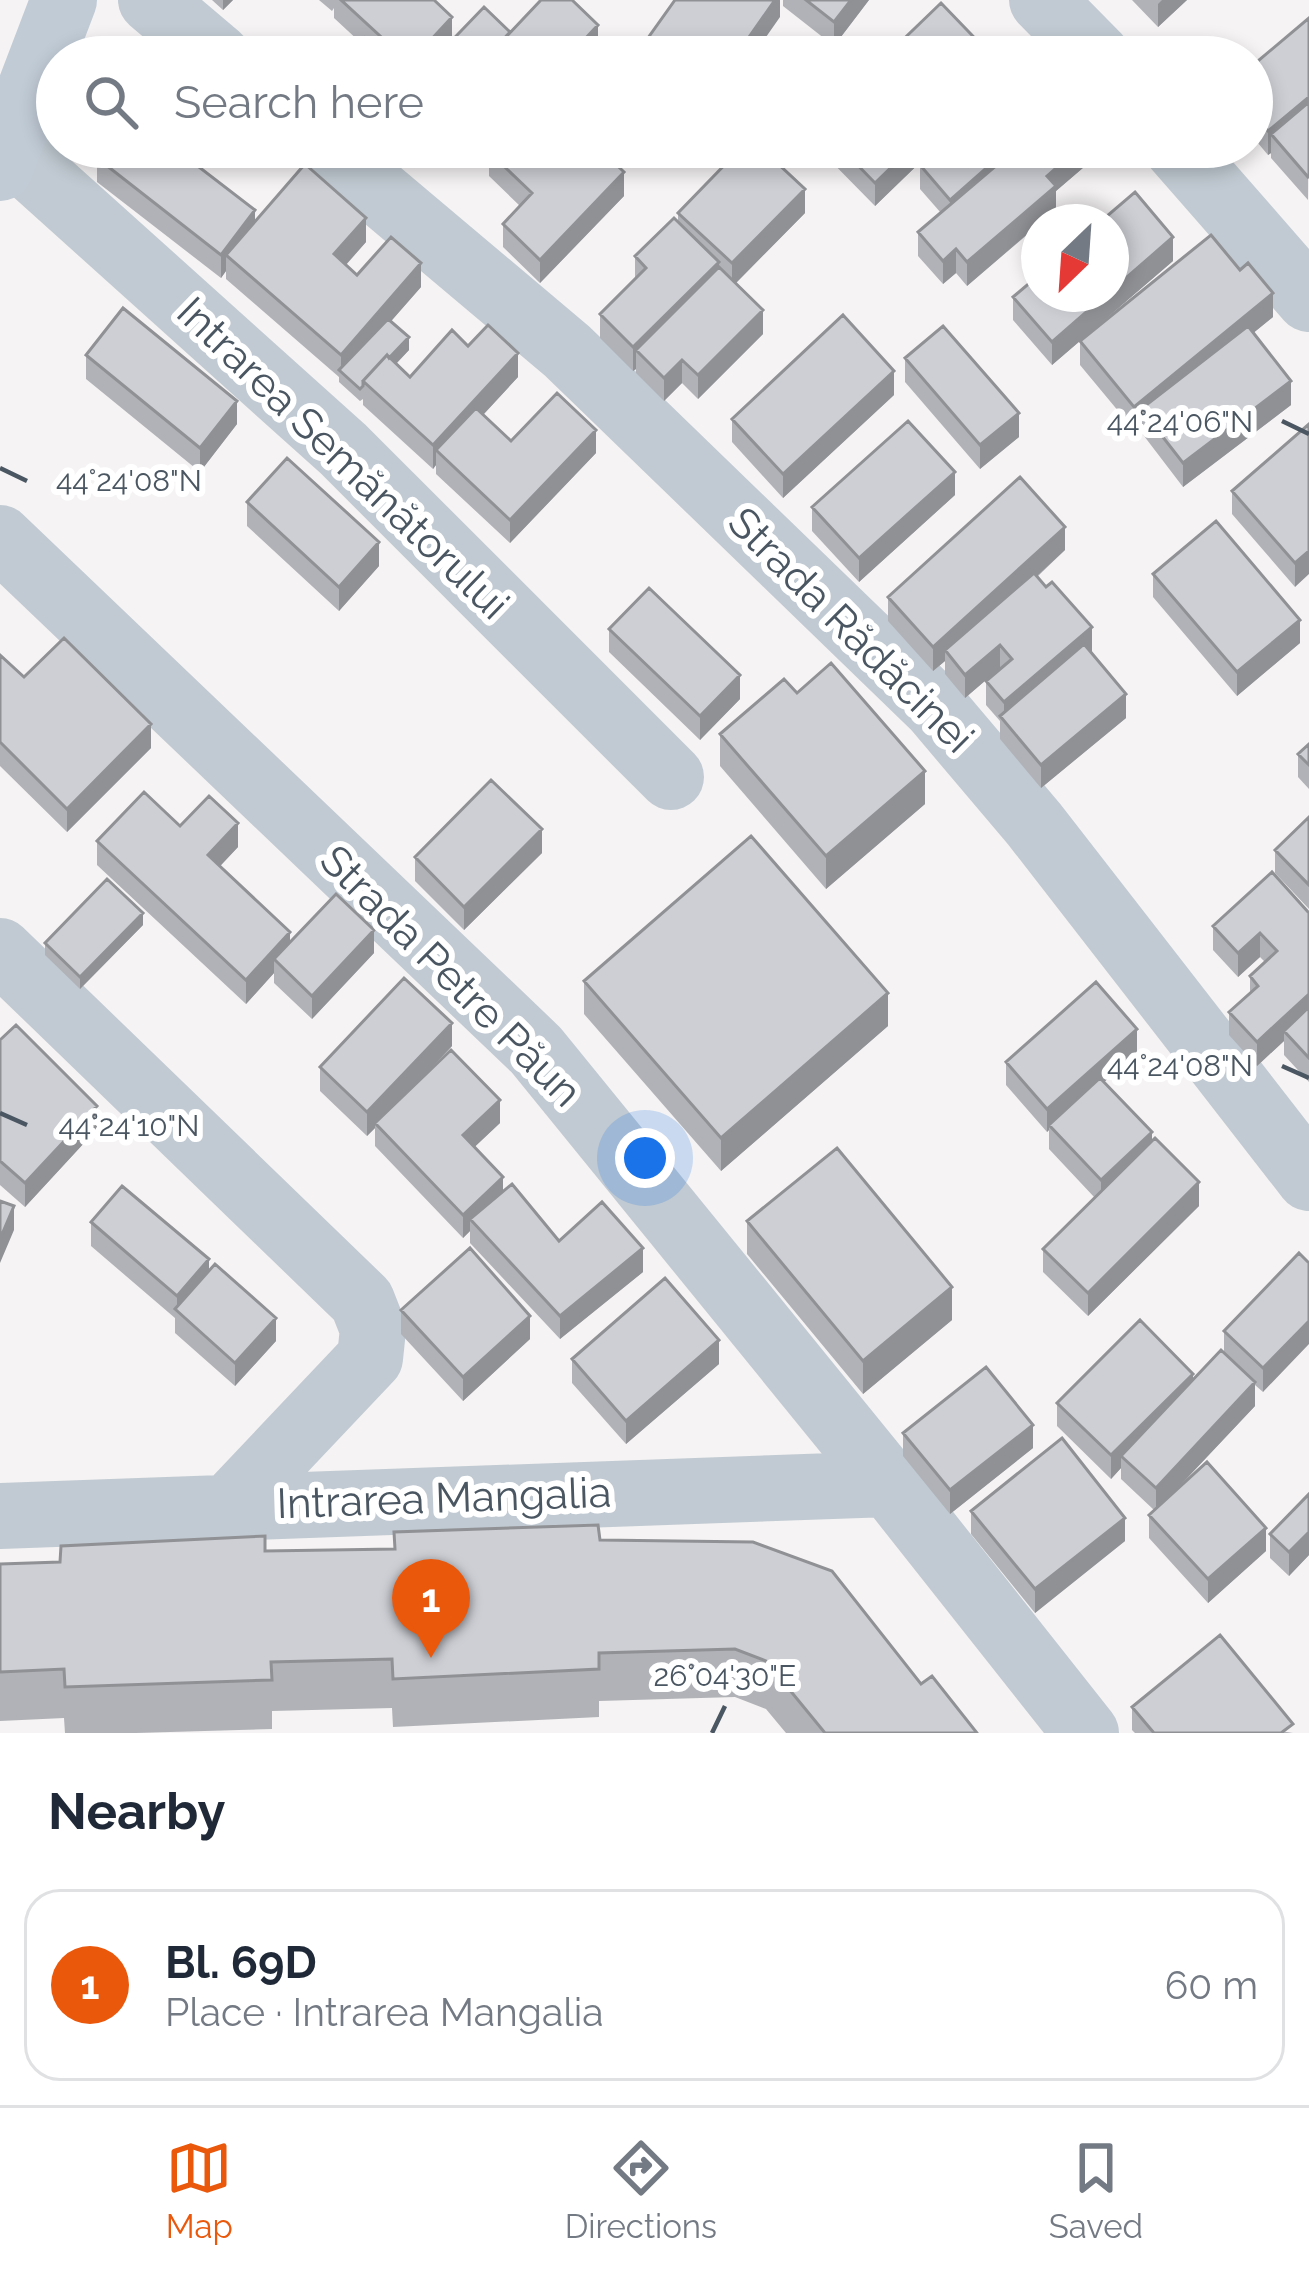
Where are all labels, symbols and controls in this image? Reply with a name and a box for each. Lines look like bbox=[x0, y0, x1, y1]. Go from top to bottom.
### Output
search box bbox=[36, 36, 1273, 168]
icon: search bbox=[78, 69, 144, 135]
text: Search here bbox=[174, 76, 424, 129]
north arrow bbox=[1021, 204, 1129, 312]
street label: Intrarea Semănătorului bbox=[167, 287, 519, 629]
text: 44°24'06"N bbox=[1107, 404, 1253, 439]
text: 44°24'08"N bbox=[56, 463, 202, 498]
street label: Strada Rădăcinei bbox=[718, 497, 984, 763]
street label: Strada Petre Păun bbox=[311, 836, 591, 1116]
text: 44°24'08"N bbox=[1107, 1048, 1253, 1083]
text: 44°24'10"N bbox=[58, 1108, 200, 1143]
your location bbox=[615, 1128, 675, 1188]
street label: Intrarea Mangalia bbox=[276, 1468, 612, 1528]
pin: 1 bbox=[392, 1559, 470, 1658]
text: 26°04'30"E bbox=[654, 1658, 796, 1693]
text: Nearby bbox=[48, 1781, 225, 1841]
text: Bl. 69D bbox=[165, 1936, 317, 1989]
text: 1 bbox=[80, 1962, 100, 2008]
text: 60 m bbox=[1165, 1962, 1258, 2008]
text: Place · Intrarea Mangalia bbox=[165, 1989, 604, 2035]
tab: Map bbox=[166, 2135, 233, 2246]
tab: Directions bbox=[565, 2135, 717, 2246]
tab: Saved bbox=[1049, 2135, 1143, 2246]

